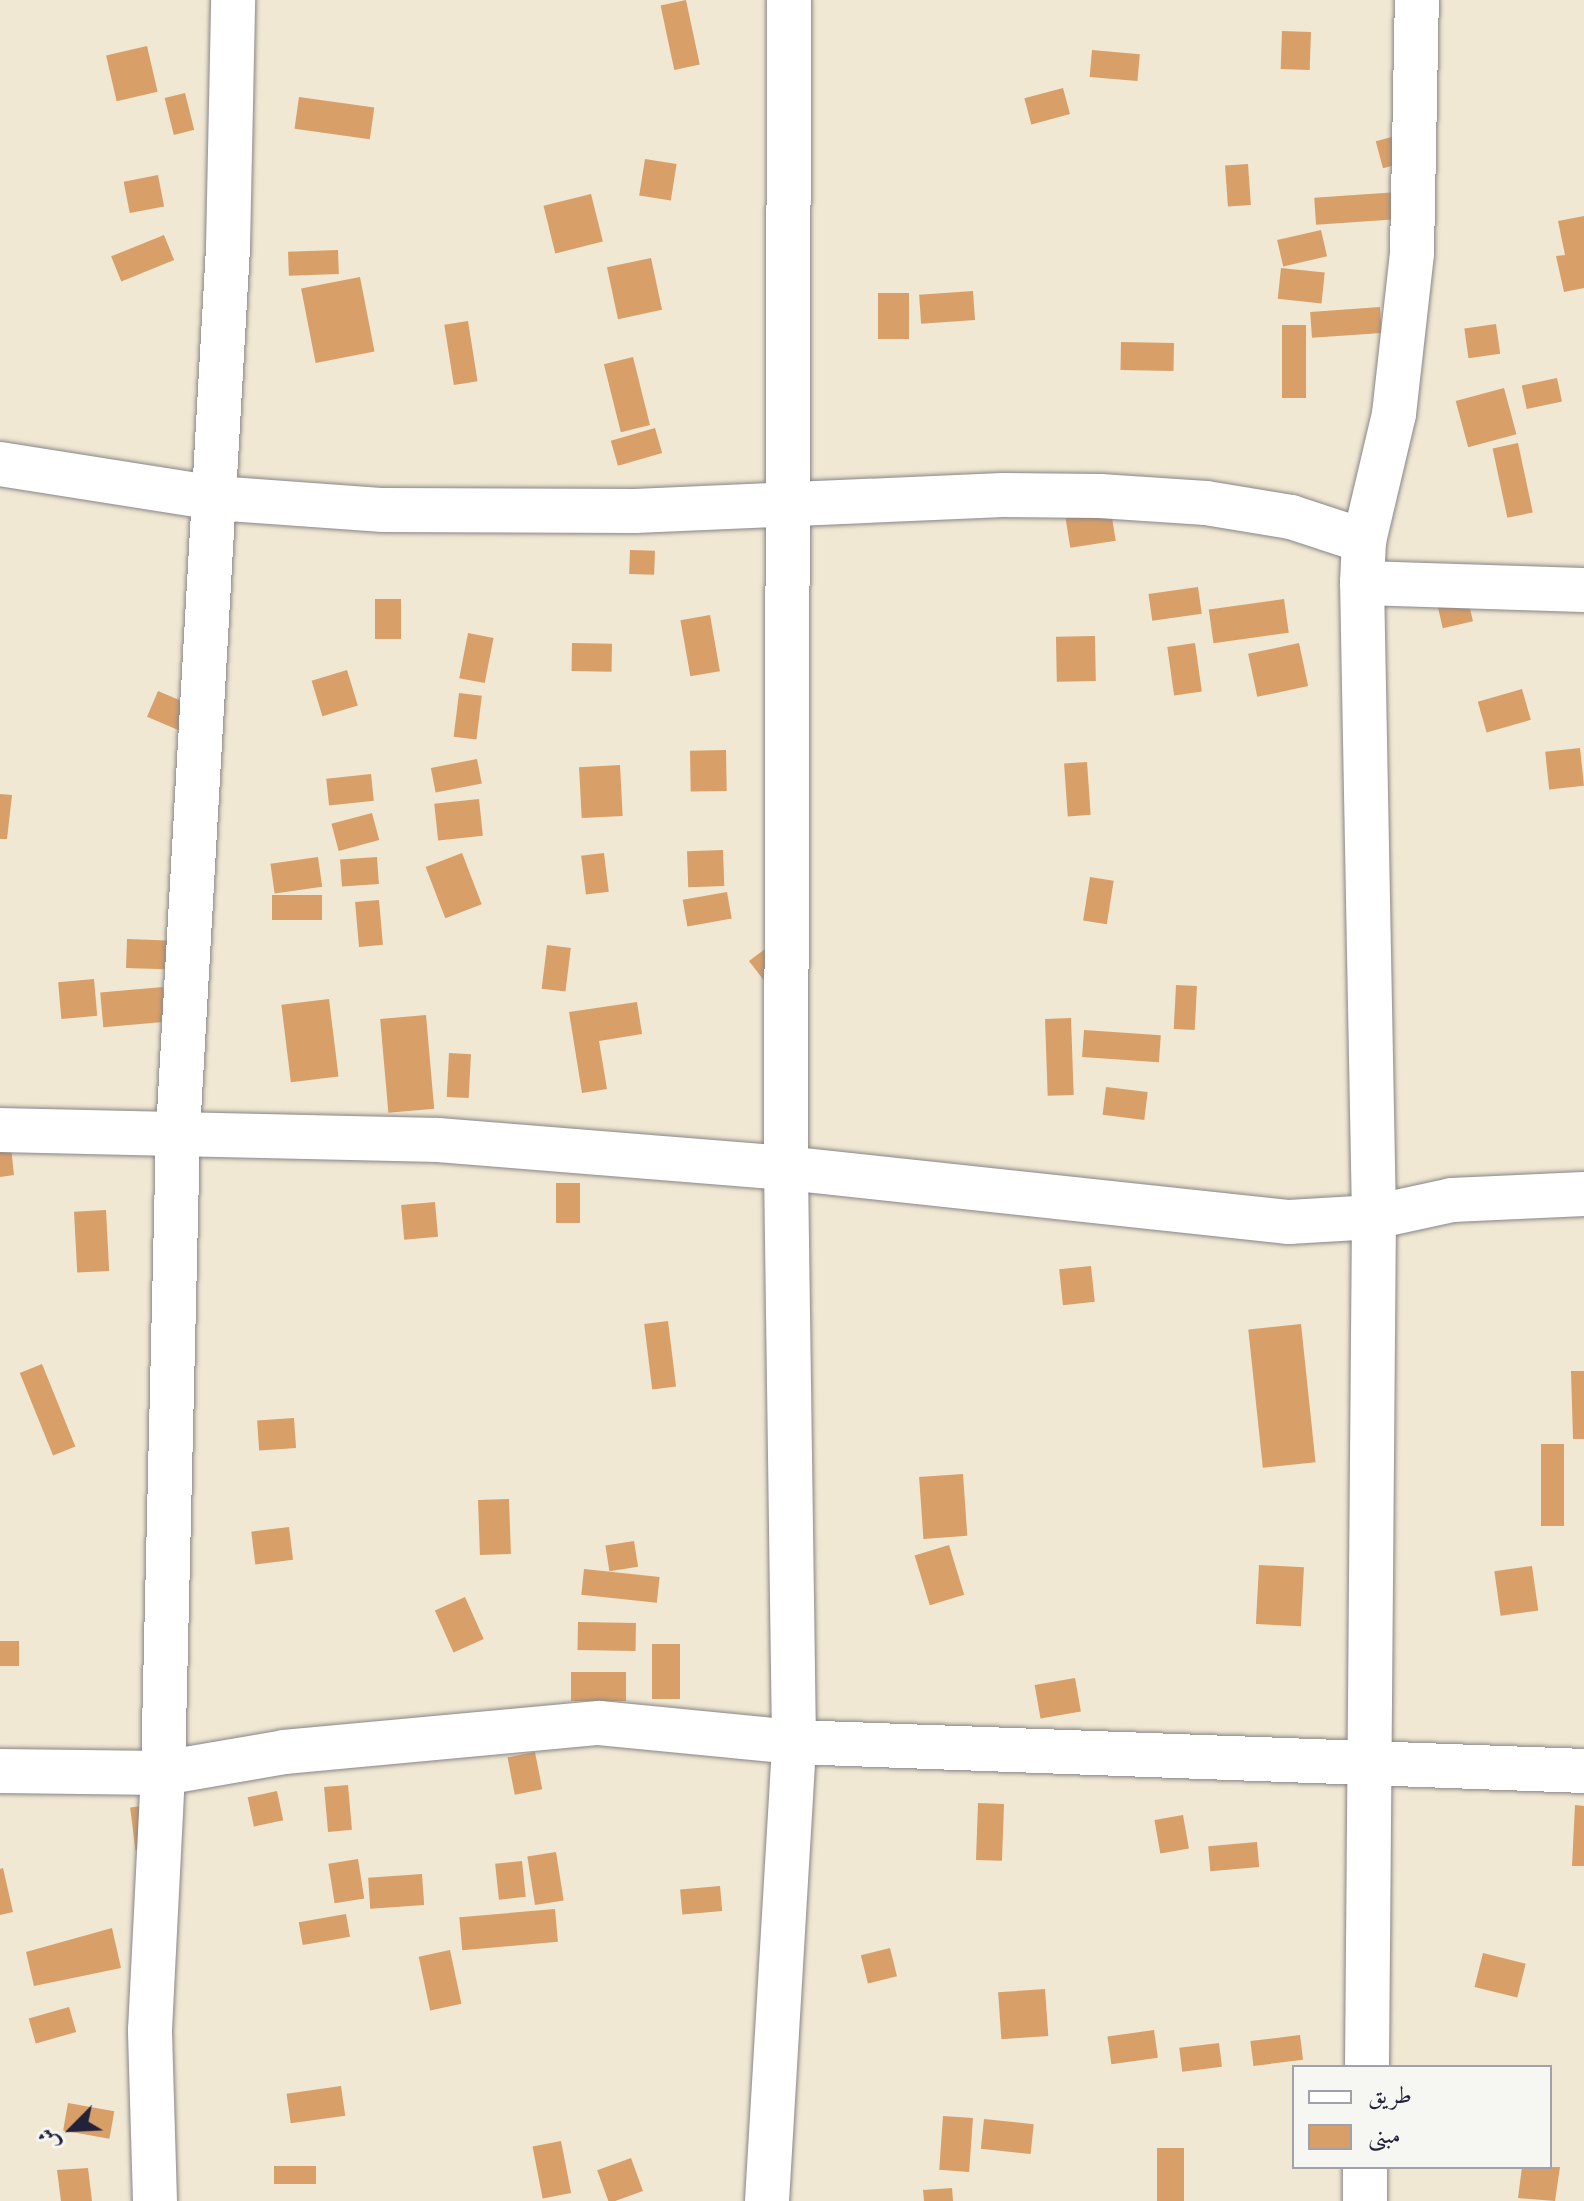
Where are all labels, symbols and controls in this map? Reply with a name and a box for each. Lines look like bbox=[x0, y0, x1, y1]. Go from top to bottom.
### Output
legend bbox=[1292, 2065, 1552, 2169]
text: طريق bbox=[1368, 2081, 1412, 2111]
north arrow bbox=[32, 2089, 112, 2169]
text: مبنى bbox=[1368, 2121, 1401, 2151]
text: ش bbox=[33, 2124, 66, 2154]

